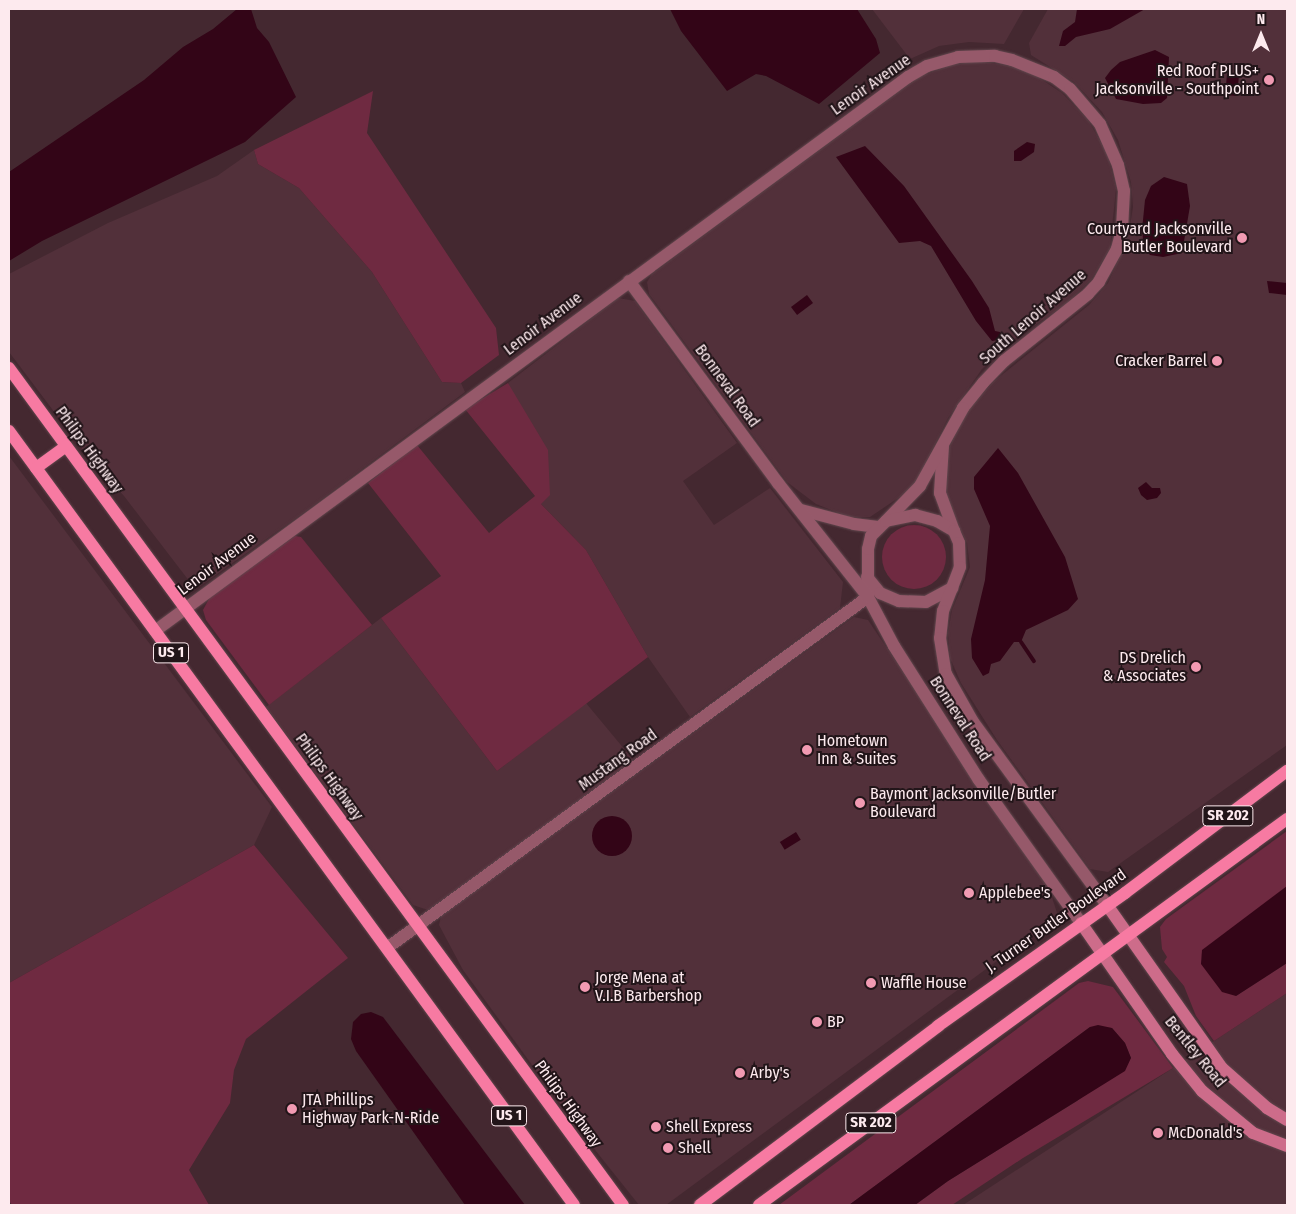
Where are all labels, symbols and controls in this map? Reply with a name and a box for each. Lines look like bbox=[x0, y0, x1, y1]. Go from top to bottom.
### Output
north arrow bbox=[1236, 10, 1286, 60]
text: N bbox=[1257, 11, 1265, 28]
street label: Lenoir Avenue bbox=[827, 50, 915, 120]
place label: Red Roof PLUS+ Jacksonville - Southpoint bbox=[1095, 61, 1259, 99]
marker: Red Roof PLUS+ Jacksonville - Southpoint bbox=[1263, 74, 1275, 86]
place label: Courtyard Jacksonville Butler Boulevard bbox=[1087, 219, 1232, 257]
marker: Courtyard Jacksonville Butler Boulevard bbox=[1236, 232, 1248, 244]
street label: South Lenoir Avenue bbox=[976, 265, 1090, 369]
street label: Lenoir Avenue bbox=[500, 288, 586, 360]
street label: Bonneval Road bbox=[691, 341, 763, 431]
place label: Cracker Barrel bbox=[1115, 351, 1207, 371]
marker: Cracker Barrel bbox=[1211, 355, 1223, 367]
street label: Philips Highway bbox=[51, 403, 127, 497]
street label: Lenoir Avenue bbox=[174, 528, 260, 600]
road number: US 1 bbox=[152, 640, 190, 666]
place label: DS Drelich & Associates bbox=[1103, 648, 1186, 686]
marker: DS Drelich & Associates bbox=[1190, 661, 1202, 673]
street label: Bonneval Road bbox=[925, 673, 995, 765]
street label: Mustang Road bbox=[575, 725, 661, 795]
street label: Philips Highway bbox=[291, 730, 367, 824]
place label: Hometown Inn & Suites bbox=[817, 731, 896, 769]
marker: Hometown Inn & Suites bbox=[801, 744, 813, 756]
place label: Baymont Jacksonville/Butler Boulevard bbox=[870, 784, 1056, 822]
marker: Baymont Jacksonville/Butler Boulevard bbox=[854, 797, 866, 809]
road number: SR 202 bbox=[1202, 804, 1254, 828]
street label: J. Turner Butler Boulevard bbox=[982, 865, 1130, 977]
place label: Applebee's bbox=[979, 883, 1051, 903]
marker: Applebee's bbox=[963, 887, 975, 899]
place label: Jorge Mena at V.I.B Barbershop bbox=[595, 968, 702, 1006]
place label: Waffle House bbox=[881, 973, 967, 993]
marker: Waffle House bbox=[865, 977, 877, 989]
marker: Jorge Mena at V.I.B Barbershop bbox=[579, 981, 591, 993]
place label: BP bbox=[827, 1012, 844, 1032]
street label: Bentley Road bbox=[1160, 1012, 1230, 1092]
marker: BP bbox=[811, 1016, 823, 1028]
street label: Philips Highway bbox=[530, 1057, 606, 1151]
place label: Arby's bbox=[750, 1063, 789, 1083]
marker: Arby's bbox=[734, 1067, 746, 1079]
place label: JTA Phillips Highway Park-N-Ride bbox=[302, 1090, 439, 1128]
marker: JTA Phillips Highway Park-N-Ride bbox=[286, 1103, 298, 1115]
road number: US 1 bbox=[490, 1104, 528, 1128]
road number: SR 202 bbox=[845, 1110, 897, 1136]
place label: Shell Express bbox=[666, 1117, 752, 1137]
marker: Shell Express bbox=[650, 1121, 662, 1133]
place label: McDonald's bbox=[1168, 1123, 1243, 1143]
marker: McDonald's bbox=[1152, 1127, 1164, 1139]
place label: Shell bbox=[678, 1138, 711, 1158]
marker: Shell bbox=[662, 1142, 674, 1154]

